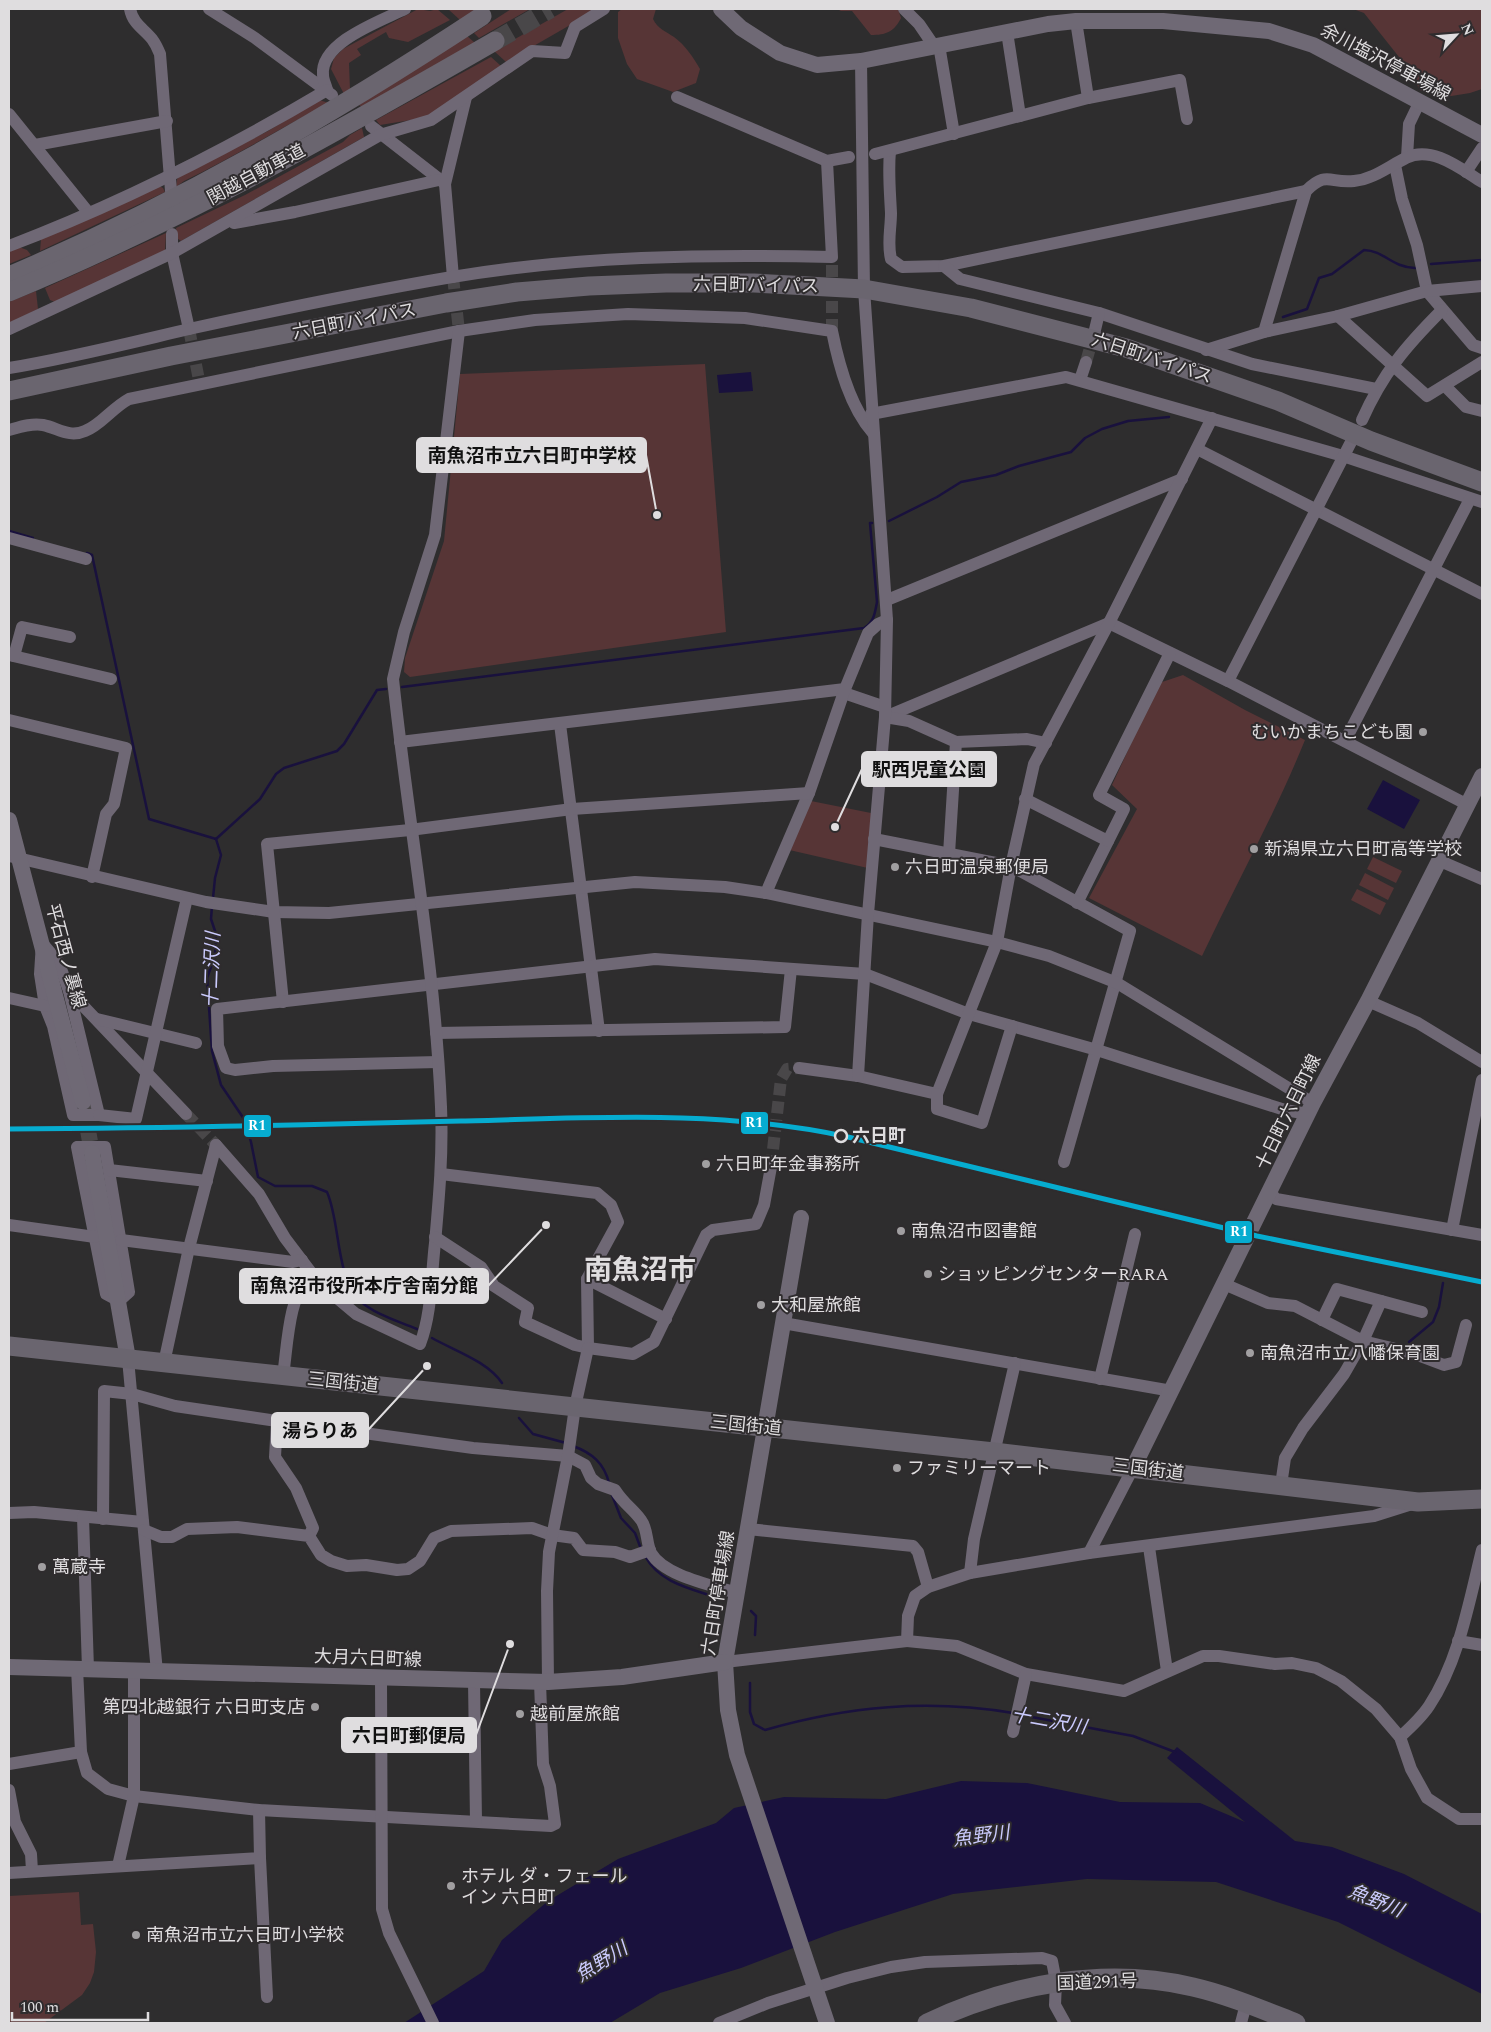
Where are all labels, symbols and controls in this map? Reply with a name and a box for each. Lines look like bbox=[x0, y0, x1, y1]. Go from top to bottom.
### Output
north arrow bbox=[1431, 10, 1481, 60]
street label: 余川塩沢停車場線 bbox=[1316, 17, 1456, 108]
text: N bbox=[1455, 20, 1479, 39]
street label: 関越自動車道 bbox=[202, 137, 310, 212]
street label: 六日町バイパス bbox=[693, 271, 819, 300]
street label: 六日町バイパス bbox=[290, 296, 418, 347]
street label: 六日町バイパス bbox=[1088, 326, 1216, 391]
callout: 南魚沼市立六日町中学校 bbox=[417, 438, 646, 472]
text: 南魚沼市立六日町中学校 bbox=[427, 442, 637, 471]
place label: むいかまちこども園 bbox=[1251, 719, 1413, 746]
marker: むいかまちこども園 bbox=[1417, 726, 1429, 738]
callout: 駅西児童公園 bbox=[862, 752, 996, 786]
text: 駅西児童公園 bbox=[872, 756, 986, 785]
place label: 新潟県立六日町高等学校 bbox=[1264, 836, 1462, 863]
marker: 新潟県立六日町高等学校 bbox=[1248, 843, 1260, 855]
place label: 六日町温泉郵便局 bbox=[905, 854, 1049, 881]
marker: 六日町温泉郵便局 bbox=[889, 861, 901, 873]
street label: 平石西ノ裏線 bbox=[39, 900, 93, 1012]
water label: 十二沢川 bbox=[197, 930, 228, 1009]
street label: 十日町六日町線 bbox=[1249, 1050, 1328, 1175]
line badge: R1 bbox=[740, 1111, 769, 1135]
text: R1 bbox=[745, 1112, 763, 1133]
line badge: R1 bbox=[243, 1114, 272, 1138]
text: R1 bbox=[248, 1115, 266, 1136]
place label: 六日町 bbox=[852, 1123, 906, 1150]
marker: 六日町 bbox=[834, 1129, 848, 1143]
place label: 六日町年金事務所 bbox=[716, 1151, 860, 1178]
marker: 六日町年金事務所 bbox=[700, 1158, 712, 1170]
place label: 南魚沼市図書館 bbox=[911, 1218, 1037, 1245]
line badge: R1 bbox=[1224, 1220, 1253, 1244]
text: R1 bbox=[1230, 1221, 1248, 1242]
marker: 南魚沼市図書館 bbox=[895, 1225, 907, 1237]
district label: 南魚沼市 bbox=[584, 1249, 696, 1292]
place label: ショッピングセンターRARA bbox=[938, 1261, 1169, 1288]
marker: ショッピングセンターRARA bbox=[922, 1268, 934, 1280]
callout: 南魚沼市役所本庁舎南分館 bbox=[240, 1269, 488, 1303]
text: 南魚沼市役所本庁舎南分館 bbox=[250, 1272, 478, 1301]
place label: 大和屋旅館 bbox=[771, 1292, 861, 1319]
marker: 大和屋旅館 bbox=[755, 1299, 767, 1311]
place label: 南魚沼市立八幡保育園 bbox=[1260, 1340, 1440, 1367]
marker: 南魚沼市立八幡保育園 bbox=[1244, 1347, 1256, 1359]
street label: 三国街道 bbox=[306, 1365, 380, 1400]
street label: 三国街道 bbox=[709, 1408, 783, 1443]
callout: 湯らりあ bbox=[272, 1413, 368, 1447]
text: 湯らりあ bbox=[282, 1417, 358, 1446]
street label: 三国街道 bbox=[1111, 1452, 1185, 1487]
place label: ファミリーマート bbox=[907, 1455, 1051, 1482]
marker: ファミリーマート bbox=[891, 1462, 903, 1474]
street label: 六日町停車場線 bbox=[695, 1529, 742, 1657]
place label: 萬蔵寺 bbox=[52, 1554, 106, 1581]
marker: 萬蔵寺 bbox=[36, 1561, 48, 1573]
street label: 大月六日町線 bbox=[314, 1643, 422, 1674]
place label: 第四北越銀行 六日町支店 bbox=[103, 1694, 305, 1721]
marker: 第四北越銀行 六日町支店 bbox=[309, 1701, 321, 1713]
place label: 越前屋旅館 bbox=[530, 1701, 620, 1728]
water label: 十二沢川 bbox=[1009, 1701, 1091, 1743]
marker: 越前屋旅館 bbox=[514, 1708, 526, 1720]
callout: 六日町郵便局 bbox=[342, 1718, 476, 1752]
text: 六日町郵便局 bbox=[352, 1722, 466, 1751]
water label: 魚野川 bbox=[951, 1818, 1013, 1854]
place label: ホテル ダ・フェール イン 六日町 bbox=[461, 1863, 628, 1911]
water label: 魚野川 bbox=[1344, 1877, 1409, 1926]
marker: ホテル ダ・フェール イン 六日町 bbox=[445, 1880, 457, 1892]
place label: 南魚沼市立六日町小学校 bbox=[146, 1922, 344, 1949]
marker: 南魚沼市立六日町小学校 bbox=[130, 1929, 142, 1941]
water label: 魚野川 bbox=[570, 1934, 635, 1990]
street label: 国道291号 bbox=[1056, 1968, 1138, 1997]
scale bar bbox=[12, 1990, 149, 2022]
text: 100 m bbox=[20, 1996, 59, 2019]

